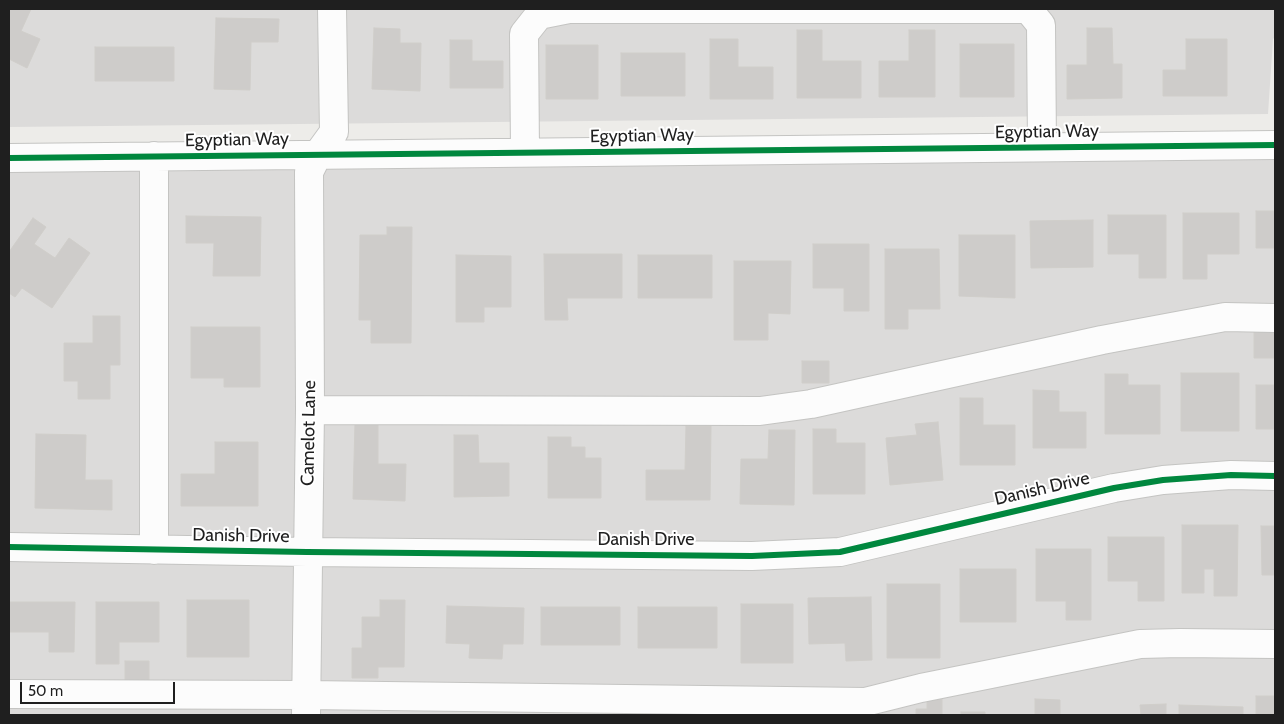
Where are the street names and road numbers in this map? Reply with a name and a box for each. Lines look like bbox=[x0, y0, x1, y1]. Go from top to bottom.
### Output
street label: Egyptian Way bbox=[995, 120, 1099, 144]
street label: Egyptian Way bbox=[590, 124, 694, 148]
street label: Egyptian Way bbox=[185, 128, 289, 152]
street label: Camelot Lane bbox=[297, 380, 321, 486]
street label: Danish Drive bbox=[992, 468, 1092, 510]
street label: Danish Drive bbox=[192, 524, 290, 548]
street label: Danish Drive bbox=[597, 529, 695, 551]

